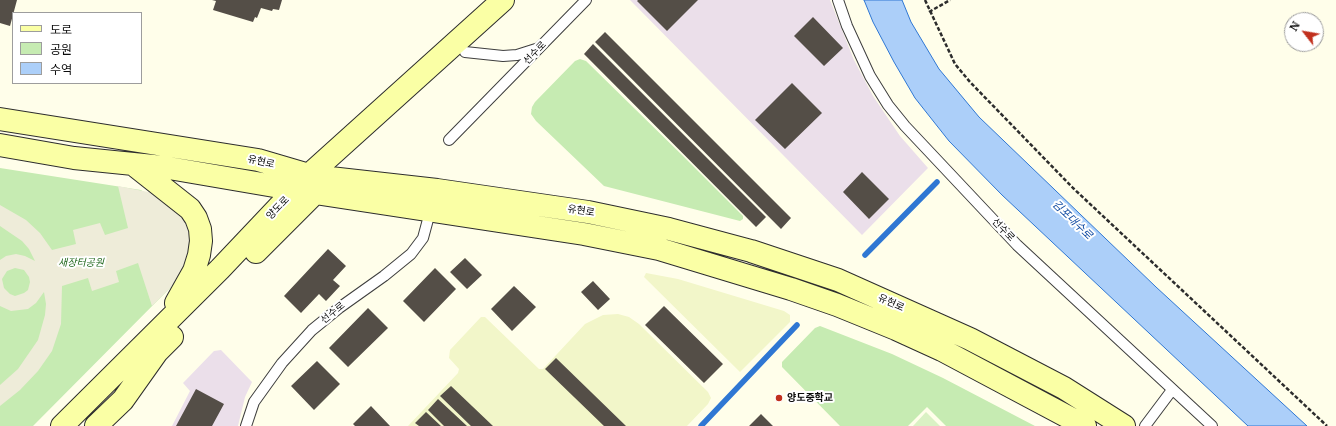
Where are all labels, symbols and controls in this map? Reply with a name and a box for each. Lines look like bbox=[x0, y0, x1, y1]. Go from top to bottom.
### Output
legend bbox=[12, 12, 142, 84]
north arrow bbox=[1284, 12, 1324, 52]
text: N bbox=[1286, 19, 1303, 34]
text: 도로 bbox=[50, 22, 72, 37]
street label: 선수로 bbox=[521, 39, 549, 67]
text: 공원 bbox=[50, 42, 72, 57]
text: 수역 bbox=[50, 62, 72, 77]
street label: 유현로 bbox=[246, 153, 276, 171]
street label: 양도로 bbox=[264, 194, 292, 222]
water label: 김포대수로 bbox=[1049, 198, 1095, 242]
street label: 유현로 bbox=[566, 203, 596, 219]
street label: 선수로 bbox=[989, 216, 1017, 244]
park label: 새장터공원 bbox=[58, 257, 104, 269]
street label: 유현로 bbox=[876, 292, 906, 314]
street label: 선수로 bbox=[318, 300, 348, 326]
place label: 양도중학교 bbox=[787, 392, 833, 404]
marker: 양도중학교 bbox=[774, 393, 784, 403]

